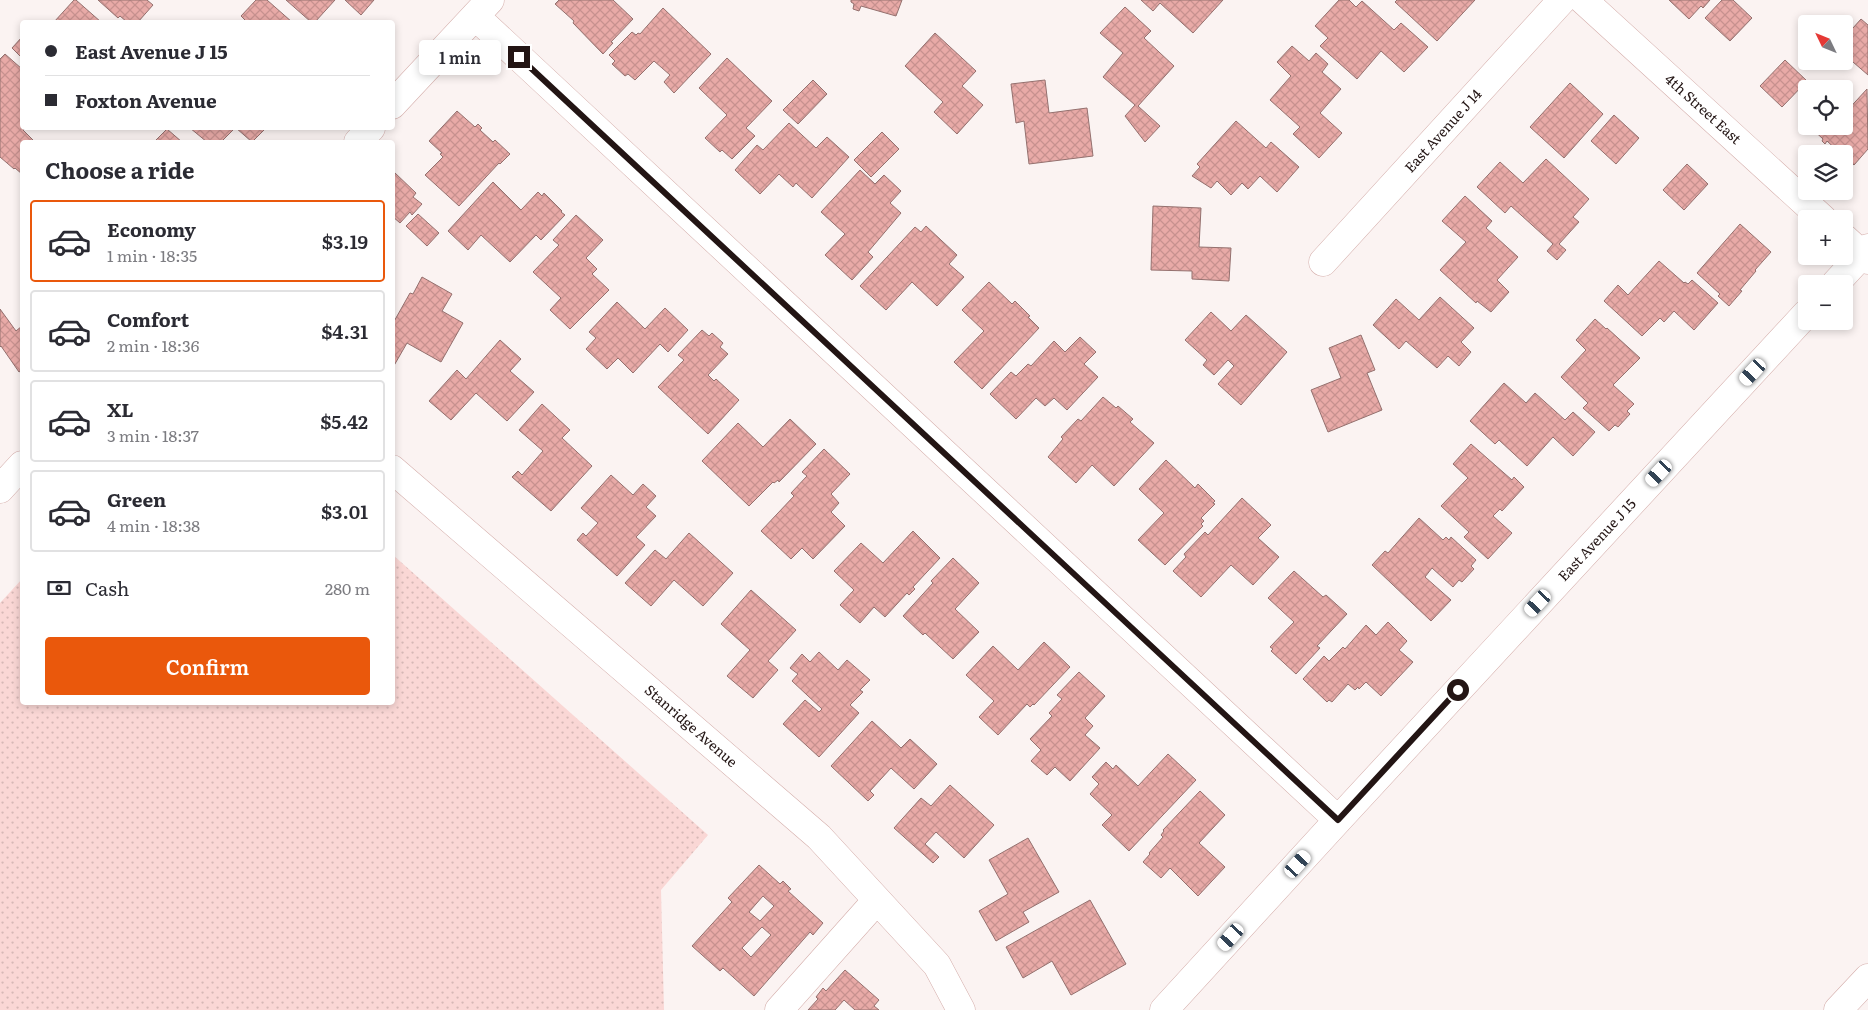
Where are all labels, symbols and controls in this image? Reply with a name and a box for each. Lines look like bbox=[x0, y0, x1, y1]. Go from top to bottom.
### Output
north arrow bbox=[1798, 15, 1852, 70]
map controls bbox=[1798, 15, 1853, 330]
text: East Avenue J 15 bbox=[75, 37, 228, 65]
callout: 1 min bbox=[419, 40, 502, 74]
text: 1 min bbox=[439, 45, 481, 69]
route end bbox=[508, 46, 530, 68]
street label: 4th Street East bbox=[1661, 69, 1746, 148]
button: locate bbox=[1798, 80, 1853, 135]
street label: East Avenue J 14 bbox=[1399, 84, 1485, 177]
text: Foxton Avenue bbox=[75, 86, 217, 114]
button: layers bbox=[1798, 145, 1853, 200]
text: Choose a ride bbox=[45, 153, 194, 186]
button: + bbox=[1798, 210, 1853, 265]
text: Economy bbox=[107, 215, 196, 243]
icon: car bbox=[47, 219, 92, 264]
text: $3.19 bbox=[322, 227, 368, 255]
text: 1 min · 18:35 bbox=[107, 243, 197, 267]
button: − bbox=[1798, 275, 1853, 330]
text: Comfort bbox=[107, 305, 189, 333]
icon: car bbox=[47, 309, 92, 354]
text: $4.31 bbox=[321, 317, 368, 345]
text: 2 min · 18:36 bbox=[107, 333, 199, 357]
car bbox=[1737, 356, 1768, 388]
text: XL bbox=[107, 395, 134, 423]
icon: car bbox=[47, 399, 92, 444]
text: $5.42 bbox=[320, 407, 368, 435]
text: 3 min · 18:37 bbox=[107, 423, 199, 447]
car bbox=[1643, 457, 1674, 489]
text: Green bbox=[107, 485, 166, 513]
icon: car bbox=[47, 489, 92, 534]
street label: East Avenue J 15 bbox=[1553, 494, 1640, 585]
text: $3.01 bbox=[321, 497, 368, 525]
text: 4 min · 18:38 bbox=[107, 513, 200, 537]
icon: cash bbox=[45, 574, 73, 602]
text: Cash bbox=[85, 574, 129, 602]
text: 280 m bbox=[325, 576, 370, 600]
car bbox=[1522, 587, 1553, 619]
button: Confirm bbox=[45, 637, 370, 695]
street label: Stanridge Avenue bbox=[641, 679, 742, 771]
route start bbox=[1447, 679, 1469, 701]
car bbox=[1282, 848, 1313, 880]
car bbox=[1215, 921, 1246, 953]

